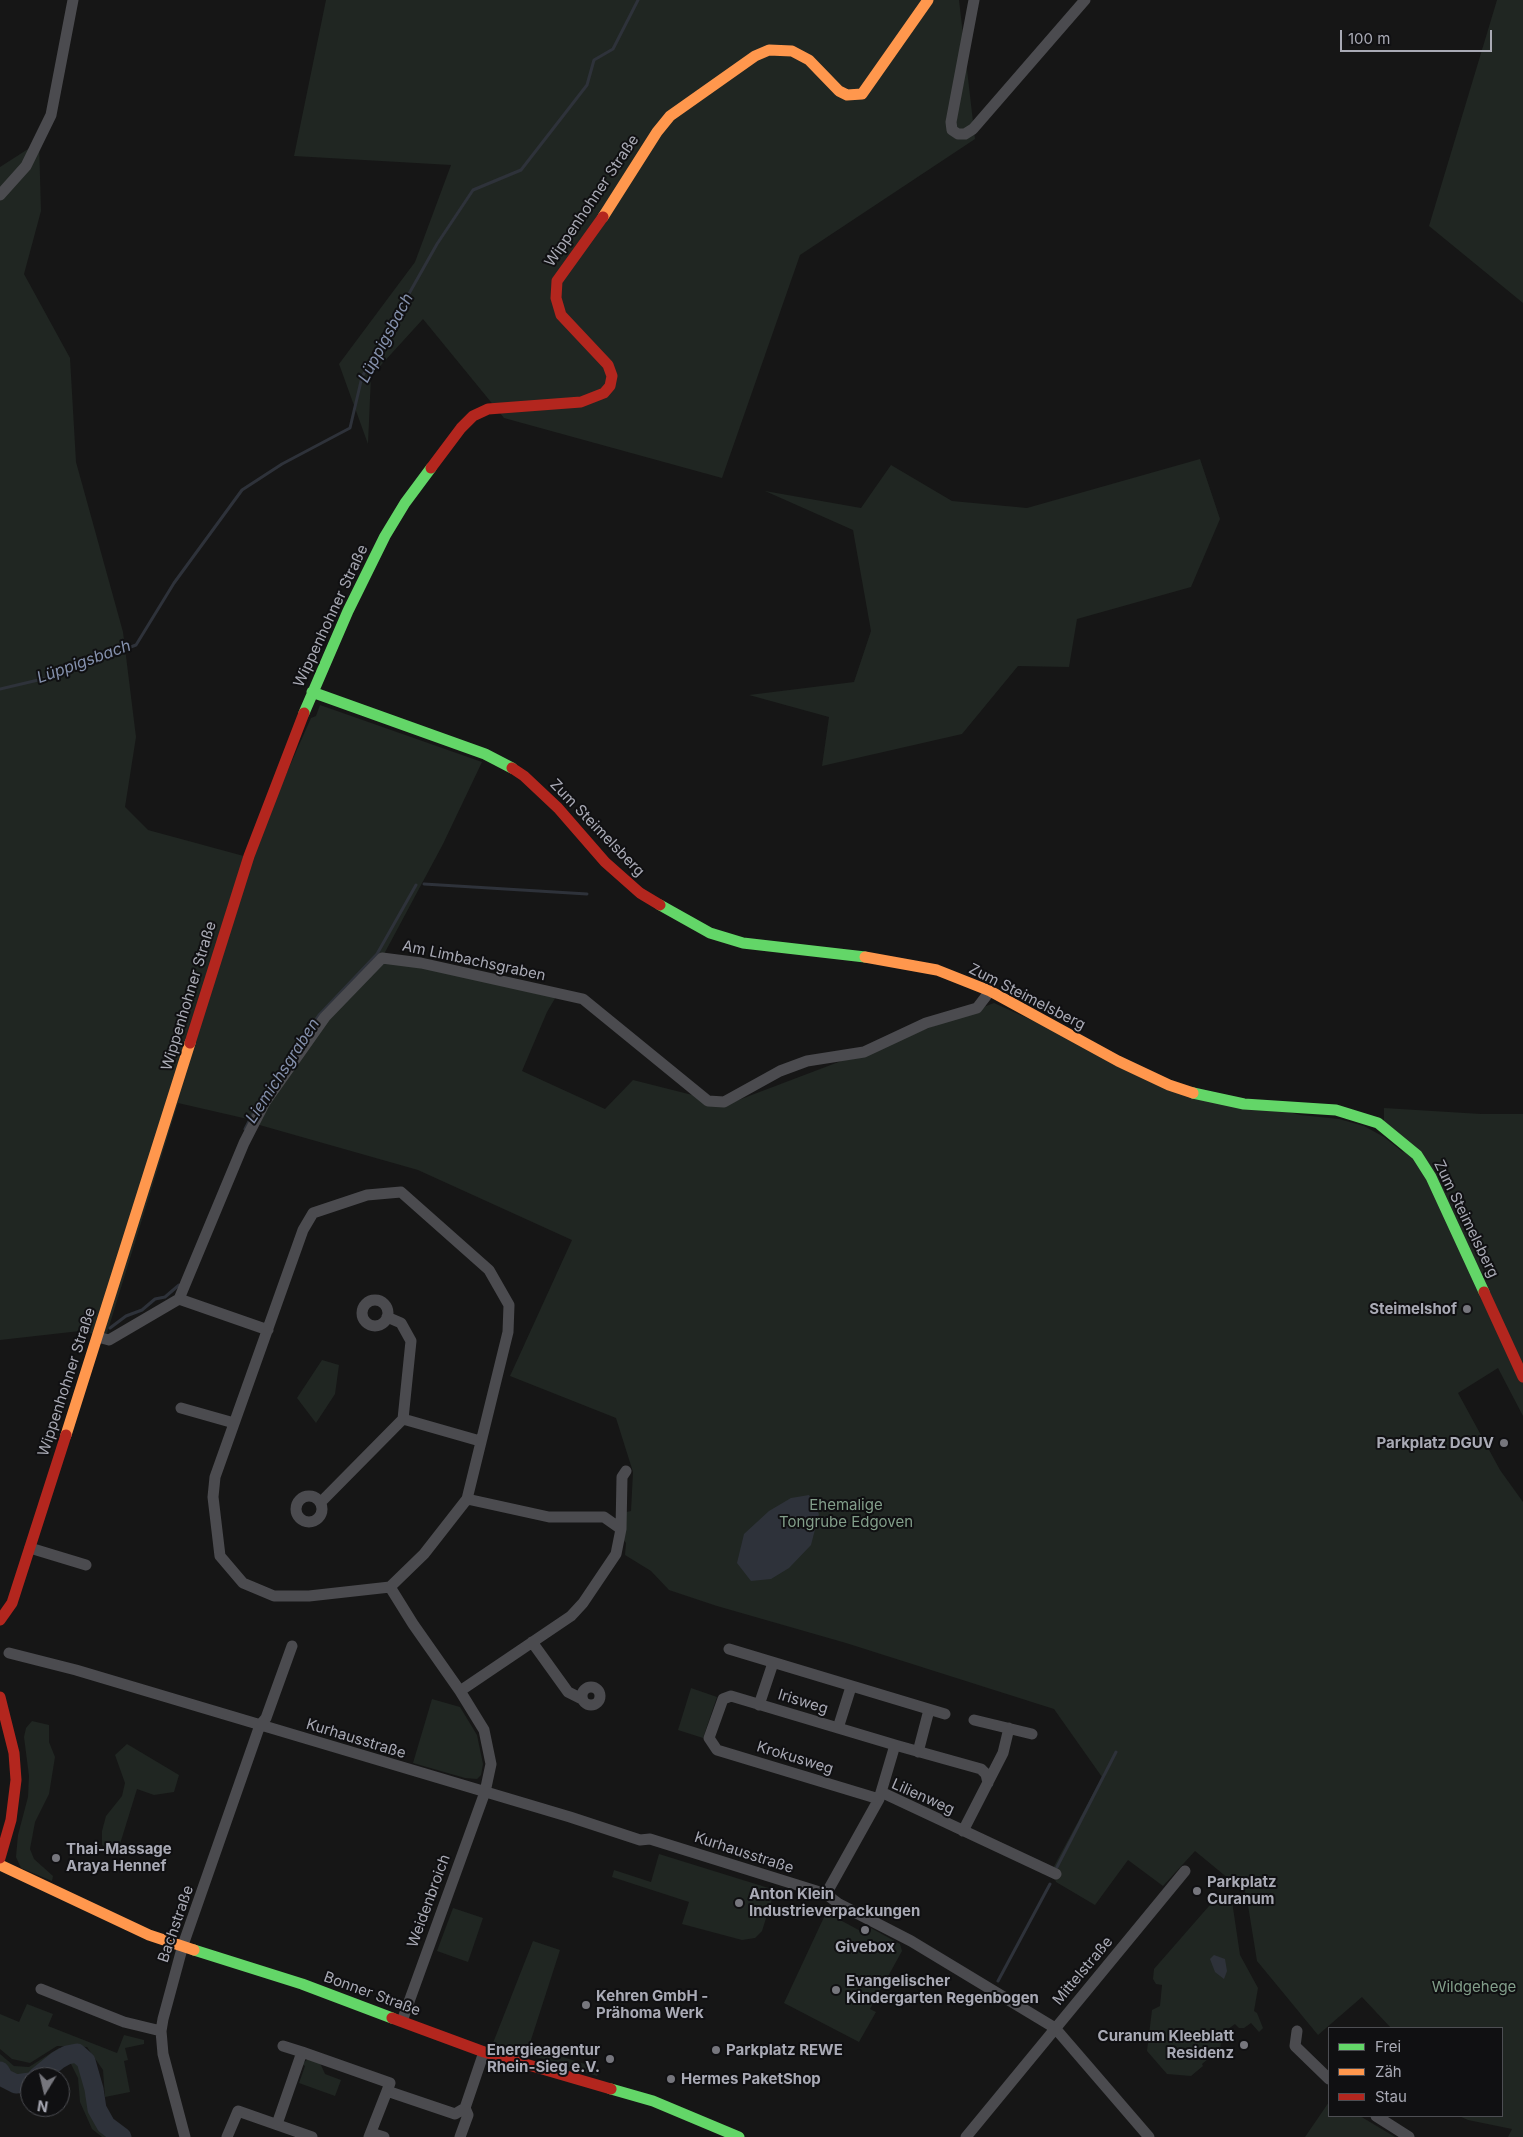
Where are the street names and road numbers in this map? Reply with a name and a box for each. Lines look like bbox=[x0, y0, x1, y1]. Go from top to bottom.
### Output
street label: Wippenhohner Straße bbox=[541, 132, 643, 270]
street label: Wippenhohner Straße bbox=[290, 542, 372, 690]
street label: Zum Steimelsberg bbox=[546, 776, 648, 880]
street label: Wippenhohner Straße bbox=[158, 919, 220, 1073]
street label: Am Limbachsgraben bbox=[401, 937, 547, 985]
street label: Zum Steimelsberg bbox=[966, 960, 1088, 1034]
street label: Zum Steimelsberg bbox=[1430, 1157, 1502, 1281]
street label: Wippenhohner Straße bbox=[34, 1305, 100, 1459]
street label: Irisweg bbox=[776, 1686, 830, 1718]
street label: Kurhausstraße bbox=[304, 1715, 408, 1763]
street label: Krokusweg bbox=[754, 1738, 836, 1778]
street label: Lilienweg bbox=[889, 1775, 957, 1819]
street label: Kurhausstraße bbox=[692, 1828, 796, 1878]
street label: Weidenbroich bbox=[404, 1852, 454, 1950]
street label: Bachstraße bbox=[154, 1883, 198, 1965]
street label: Mittelstraße bbox=[1049, 1933, 1117, 2009]
street label: Bonner Straße bbox=[321, 1968, 423, 2020]

